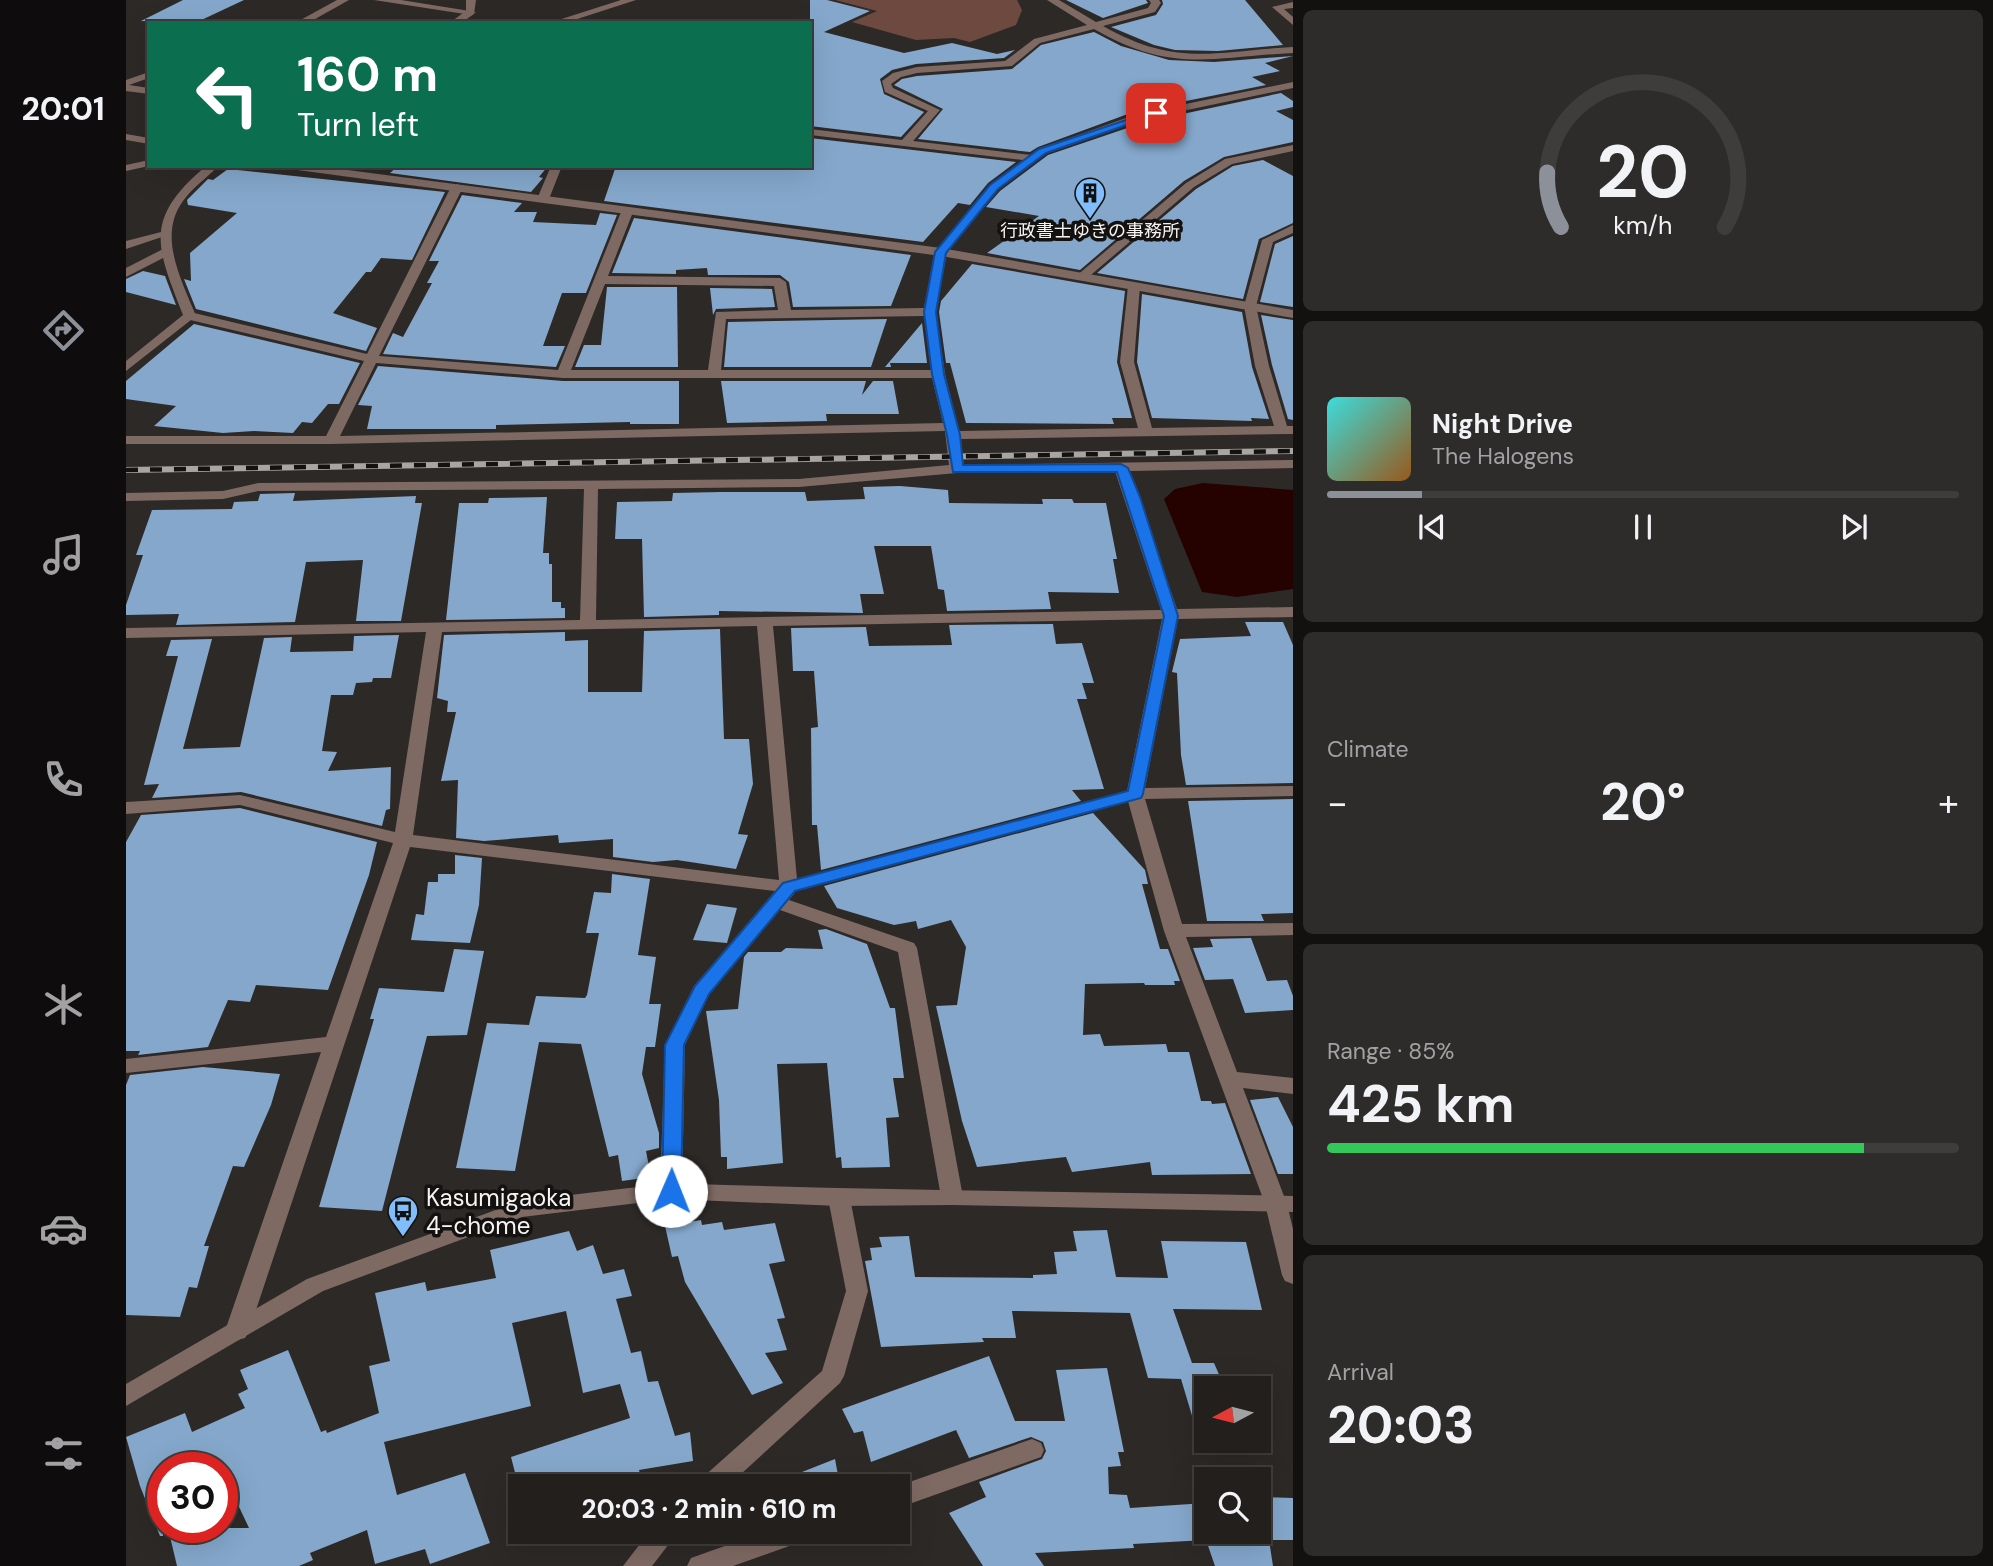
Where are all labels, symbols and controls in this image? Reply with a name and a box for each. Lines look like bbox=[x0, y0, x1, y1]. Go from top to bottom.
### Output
text: 160 m bbox=[297, 42, 438, 106]
icon: left bbox=[182, 49, 273, 140]
pin bbox=[1126, 83, 1186, 143]
text: 20:01 bbox=[21, 88, 105, 130]
icon: arrive bbox=[1137, 94, 1175, 132]
text: Turn left bbox=[297, 104, 419, 146]
text: 20 bbox=[1597, 125, 1689, 220]
building icon: 行政書士ゆきの事務所 bbox=[1073, 176, 1107, 220]
text: km/h bbox=[1613, 208, 1673, 241]
place label: 行政書士ゆきの事務所 bbox=[1000, 219, 1180, 243]
icon: directions bbox=[39, 306, 88, 355]
text: Night Drive bbox=[1432, 407, 1573, 441]
text: The Halogens bbox=[1432, 441, 1574, 471]
icon: previous bbox=[1413, 508, 1451, 546]
icon: pause bbox=[1624, 508, 1662, 546]
icon: next bbox=[1835, 508, 1873, 546]
icon: music bbox=[39, 530, 88, 579]
text: Climate bbox=[1327, 734, 1409, 764]
icon: phone bbox=[39, 755, 88, 804]
text: 20° bbox=[1600, 768, 1686, 836]
text: − bbox=[1327, 778, 1348, 828]
text: + bbox=[1938, 778, 1959, 828]
icon: climate bbox=[39, 980, 88, 1029]
text: Range · 85% bbox=[1327, 1036, 1454, 1066]
text: 425 km bbox=[1327, 1070, 1514, 1138]
position arrow bbox=[634, 1154, 708, 1228]
place label: Kasumigaoka 4-chome bbox=[426, 1182, 571, 1241]
bus stop icon: Kasumigaoka 4-chome bbox=[386, 1194, 420, 1238]
icon: car bbox=[39, 1204, 88, 1253]
text: Arrival bbox=[1327, 1357, 1394, 1387]
north arrow bbox=[1194, 1376, 1270, 1452]
map controls bbox=[1194, 1376, 1271, 1544]
text: 20:03 bbox=[1327, 1391, 1475, 1459]
icon: filters bbox=[39, 1429, 88, 1478]
speed limit sign: 30 bbox=[147, 1452, 238, 1543]
button: search bbox=[1194, 1467, 1271, 1544]
text: 20:03 · 2 min · 610 m bbox=[582, 1492, 836, 1526]

